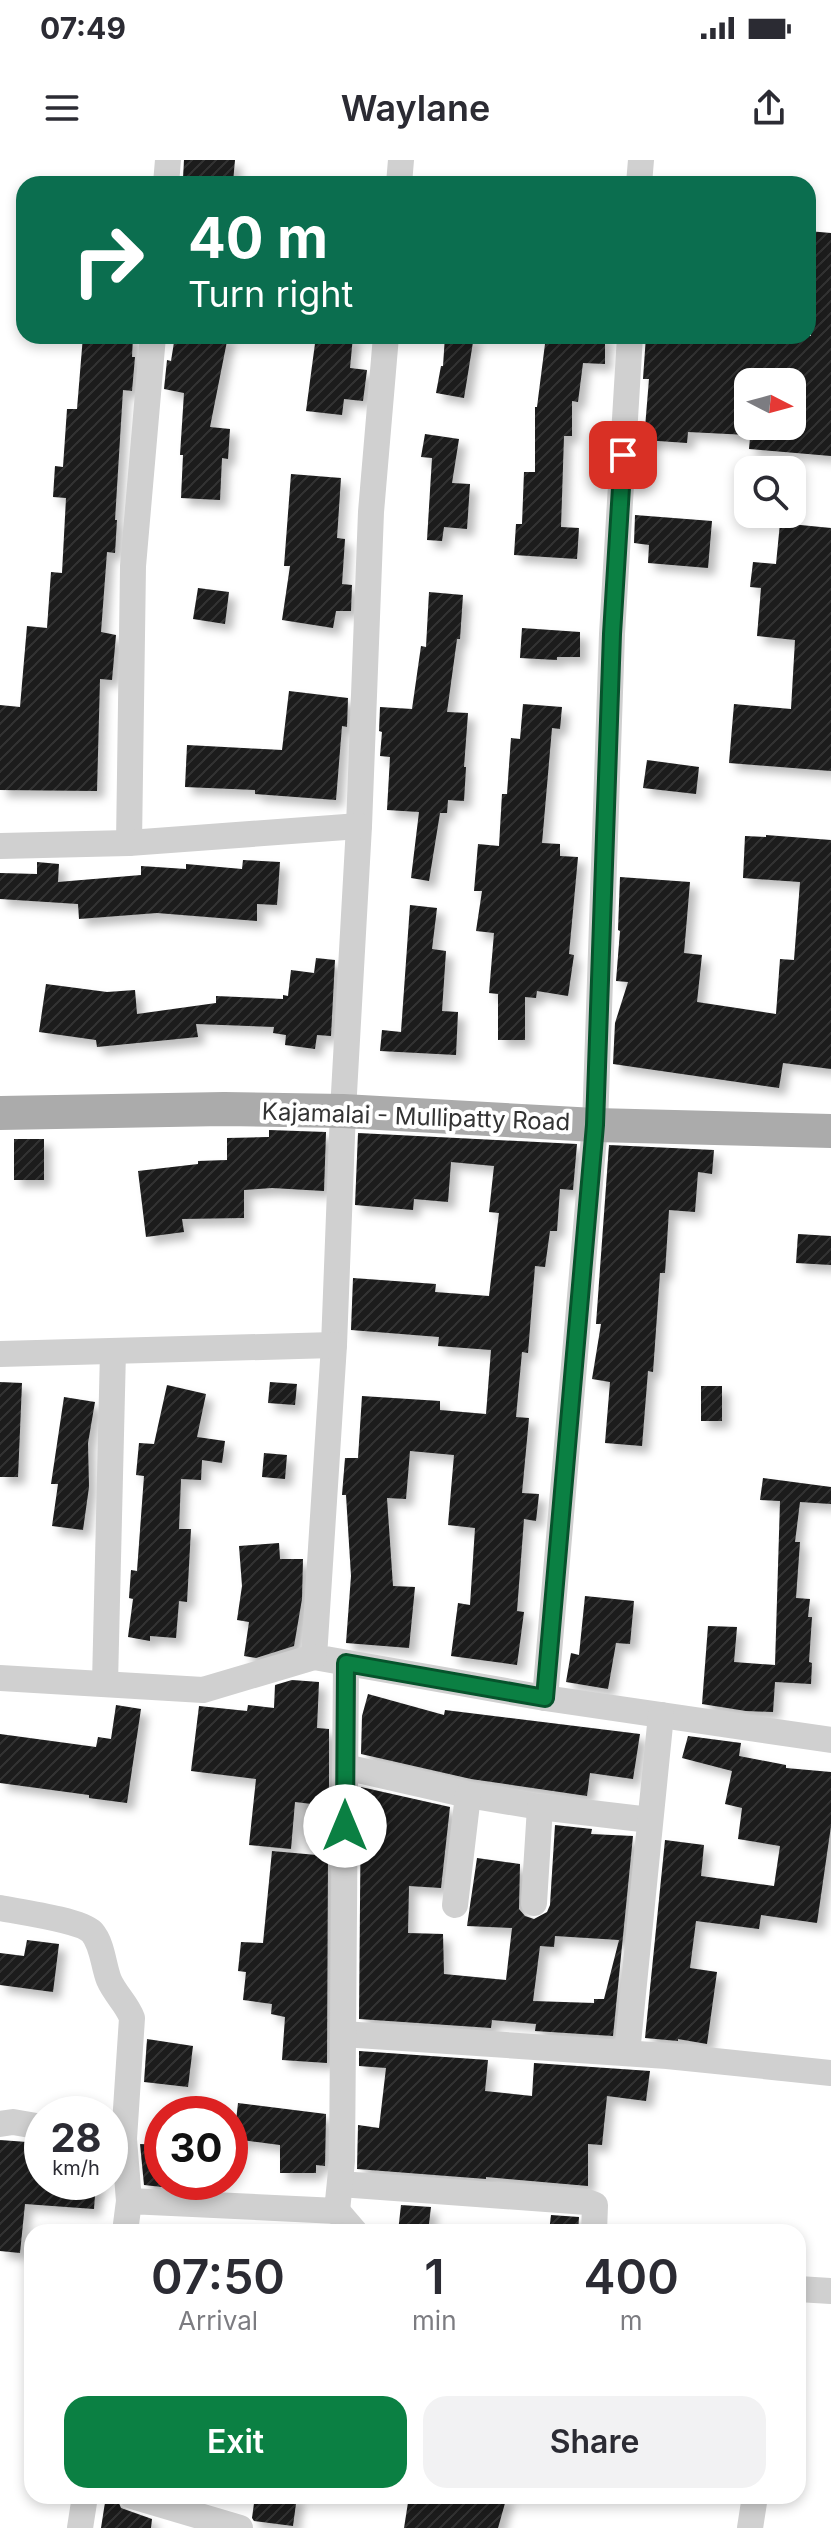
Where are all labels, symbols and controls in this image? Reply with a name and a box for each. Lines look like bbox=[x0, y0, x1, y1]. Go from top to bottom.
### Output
text: 07:49 bbox=[40, 10, 126, 46]
icon: menu bbox=[40, 86, 84, 130]
text: Waylane bbox=[341, 86, 490, 130]
icon: share bbox=[747, 86, 791, 130]
text: 40 m bbox=[188, 204, 328, 272]
icon: right bbox=[56, 208, 160, 312]
text: Turn right bbox=[188, 272, 353, 316]
north arrow bbox=[734, 368, 806, 440]
map controls bbox=[734, 368, 806, 528]
pin bbox=[589, 421, 657, 489]
icon: arrive bbox=[601, 433, 645, 477]
button: search bbox=[734, 456, 806, 528]
street label: Kajamalai - Mullipatty Road bbox=[261, 1097, 571, 1136]
position arrow bbox=[303, 1784, 387, 1868]
speed limit sign: 30 bbox=[144, 2096, 248, 2200]
text: 28 bbox=[50, 2113, 102, 2162]
text: km/h bbox=[52, 2156, 100, 2180]
text: 07:50 bbox=[151, 2247, 285, 2306]
text: 1 bbox=[424, 2247, 444, 2306]
text: 400 bbox=[584, 2247, 679, 2306]
text: Arrival bbox=[178, 2305, 258, 2336]
text: min bbox=[412, 2305, 457, 2336]
text: m bbox=[620, 2305, 643, 2336]
button: Exit bbox=[64, 2396, 407, 2488]
button: Share bbox=[423, 2396, 766, 2488]

